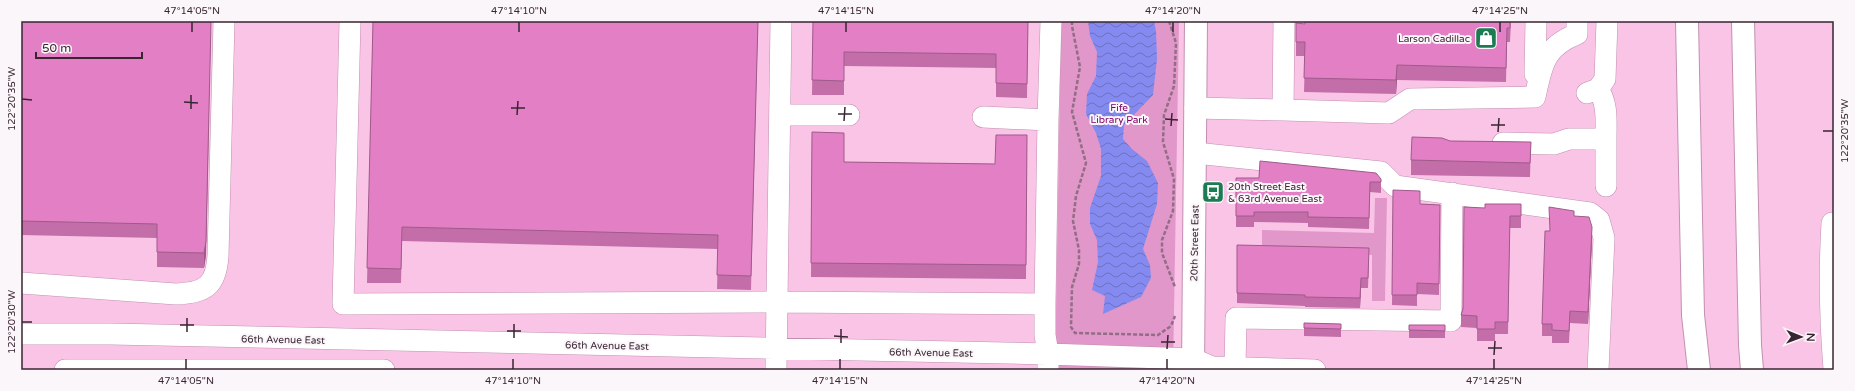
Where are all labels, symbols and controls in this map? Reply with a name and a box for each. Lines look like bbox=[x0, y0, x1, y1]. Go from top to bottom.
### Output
text: 47°14'05"N bbox=[164, 5, 220, 17]
text: 47°14'10"N bbox=[491, 5, 547, 17]
text: 47°14'15"N bbox=[818, 5, 874, 17]
text: 47°14'20"N bbox=[1145, 5, 1201, 17]
text: 47°14'25"N bbox=[1472, 5, 1528, 17]
shop icon: Larson Cadillac bbox=[1473, 25, 1499, 51]
place label: Larson Cadillac bbox=[1398, 33, 1470, 45]
scale bar bbox=[36, 34, 142, 60]
text: 50 m bbox=[42, 41, 71, 55]
text: 122°20'35"W bbox=[6, 67, 18, 131]
text: 122°20'35"W bbox=[1839, 99, 1851, 163]
park label: Fife Library Park bbox=[1090, 102, 1148, 126]
bus stop icon: 20th Street East & 63rd Avenue East bbox=[1200, 179, 1226, 205]
place label: 20th Street East & 63rd Avenue East bbox=[1228, 181, 1322, 205]
street label: 20th Street East bbox=[1188, 204, 1202, 281]
text: 122°20'30"W bbox=[6, 290, 18, 354]
north arrow bbox=[1781, 317, 1821, 357]
street label: 66th Avenue East bbox=[241, 333, 325, 347]
text: N bbox=[1804, 333, 1817, 342]
street label: 66th Avenue East bbox=[565, 339, 649, 353]
street label: 66th Avenue East bbox=[889, 346, 973, 360]
text: 47°14'05"N bbox=[158, 375, 214, 387]
text: 47°14'10"N bbox=[485, 375, 541, 387]
text: 47°14'15"N bbox=[812, 375, 868, 387]
text: 47°14'20"N bbox=[1139, 375, 1195, 387]
text: 47°14'25"N bbox=[1466, 375, 1522, 387]

